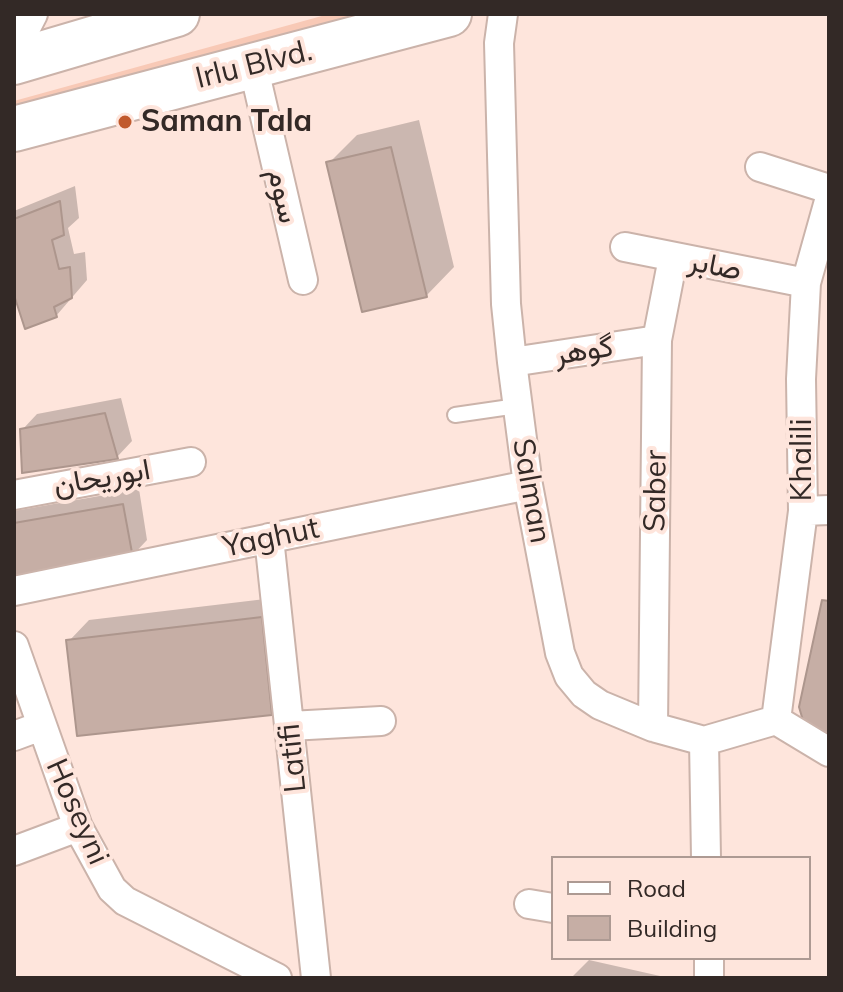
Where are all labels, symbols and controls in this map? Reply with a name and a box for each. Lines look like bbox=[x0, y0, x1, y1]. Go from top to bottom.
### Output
street label: Irlu Blvd. bbox=[192, 33, 316, 97]
place label: Saman Tala bbox=[141, 104, 312, 140]
marker: Saman Tala bbox=[116, 113, 134, 131]
street label: سوم bbox=[259, 165, 307, 227]
street label: صابر bbox=[685, 243, 745, 289]
street label: گوهر bbox=[552, 329, 616, 373]
street label: Khalili bbox=[784, 418, 820, 502]
street label: Salman bbox=[504, 436, 558, 546]
street label: Saber bbox=[637, 450, 675, 532]
street label: ابوریحان bbox=[51, 452, 153, 504]
street label: Yaghut bbox=[220, 510, 322, 566]
street label: Latifi bbox=[271, 722, 315, 794]
street label: Hoseyni bbox=[38, 754, 116, 870]
legend bbox=[551, 856, 811, 960]
text: Road bbox=[627, 873, 686, 903]
text: Building bbox=[627, 913, 717, 943]

